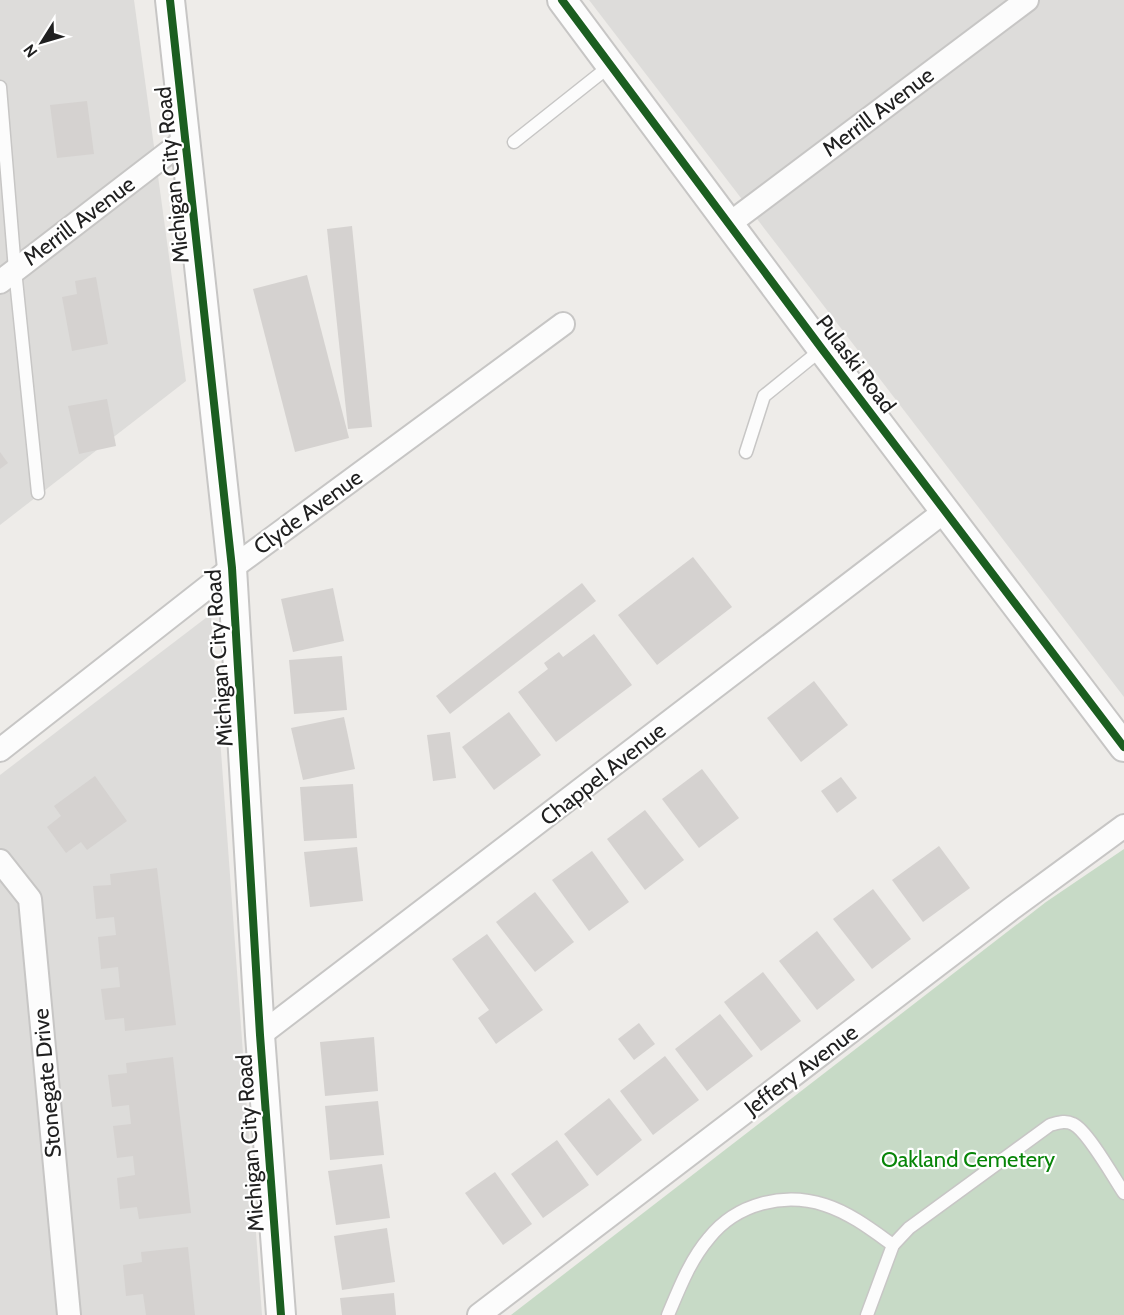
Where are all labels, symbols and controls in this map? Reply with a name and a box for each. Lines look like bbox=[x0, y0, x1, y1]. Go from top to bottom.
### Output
north arrow bbox=[12, 12, 72, 72]
text: N bbox=[19, 40, 41, 61]
street label: Merrill Avenue bbox=[817, 61, 939, 163]
street label: Michigan City Road bbox=[149, 85, 195, 265]
street label: Merrill Avenue bbox=[18, 170, 140, 272]
street label: Pulaski Road bbox=[810, 310, 902, 418]
street label: Clyde Avenue bbox=[248, 464, 368, 560]
street label: Michigan City Road bbox=[199, 568, 239, 748]
street label: Chappel Avenue bbox=[535, 717, 671, 831]
street label: Stonegate Drive bbox=[27, 1007, 67, 1159]
street label: Jeffery Avenue bbox=[738, 1019, 863, 1122]
street label: Michigan City Road bbox=[230, 1053, 270, 1233]
park label: Oakland Cemetery bbox=[881, 1146, 1055, 1173]

